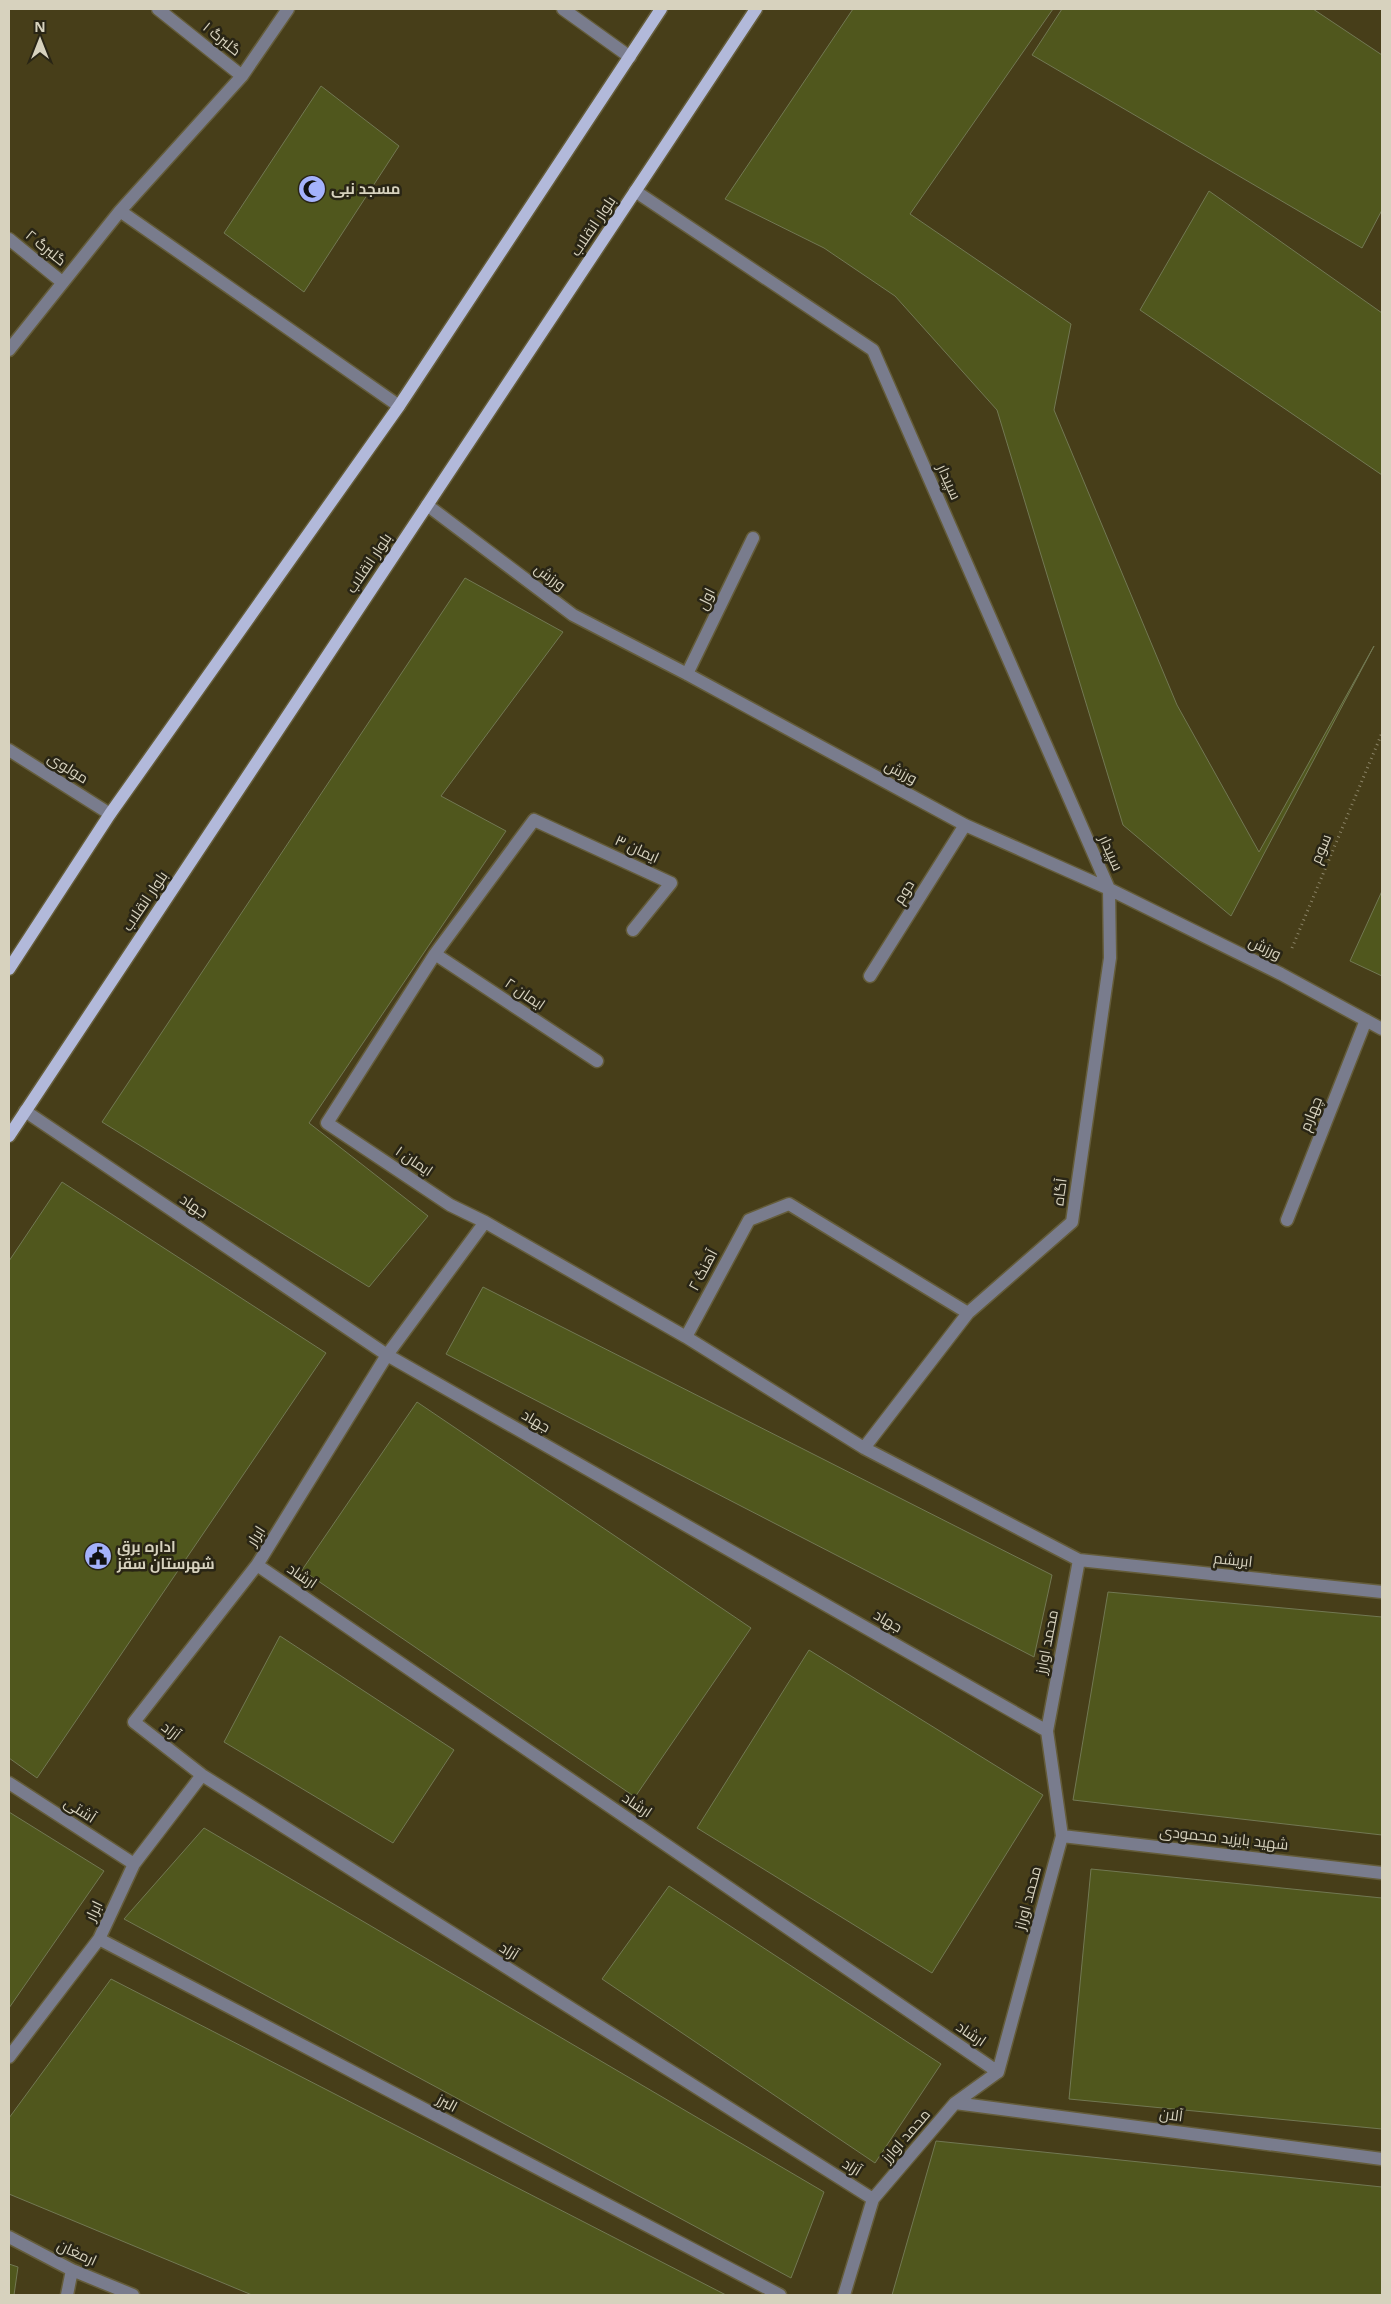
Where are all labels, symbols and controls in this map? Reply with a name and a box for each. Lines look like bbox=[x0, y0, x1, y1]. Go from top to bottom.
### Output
north arrow bbox=[15, 15, 65, 65]
text: N bbox=[34, 17, 46, 36]
street label: گلبرگ ۱ bbox=[199, 17, 246, 60]
mosque icon: مسجد نبی bbox=[297, 174, 327, 204]
place label: مسجد نبی bbox=[331, 178, 400, 198]
street label: بلوار انقلاب bbox=[565, 191, 620, 260]
street label: گلبرگ ۲ bbox=[22, 225, 71, 270]
street label: سپیدار bbox=[932, 460, 967, 503]
street label: بلوار انقلاب bbox=[341, 528, 396, 597]
street label: ورزش bbox=[530, 558, 570, 595]
street label: اول bbox=[691, 584, 719, 613]
street label: مولوی bbox=[44, 747, 93, 788]
street label: ورزش bbox=[881, 754, 921, 789]
street label: ایمان ۳ bbox=[612, 829, 663, 868]
street label: سپیدار bbox=[1094, 831, 1129, 874]
street label: سوم bbox=[1305, 831, 1336, 867]
street label: بلوار انقلاب bbox=[117, 866, 172, 935]
street label: دوم bbox=[888, 876, 919, 908]
street label: ورزش bbox=[1245, 931, 1285, 964]
street label: ایمان ۲ bbox=[501, 972, 550, 1015]
street label: چهارم bbox=[1294, 1093, 1327, 1134]
street label: ایمان ۱ bbox=[391, 1140, 437, 1181]
street label: آگاه bbox=[1047, 1177, 1071, 1207]
street label: جهاد bbox=[176, 1189, 213, 1223]
street label: آهنگ ۲ bbox=[683, 1245, 721, 1294]
street label: جهاد bbox=[518, 1404, 554, 1437]
street label: ابرار bbox=[241, 1521, 269, 1550]
place label: اداره برق شهرستان سقز bbox=[116, 1536, 215, 1573]
public building icon: اداره برق شهرستان سقز bbox=[83, 1541, 113, 1571]
street label: ابریشم bbox=[1212, 1547, 1254, 1572]
street label: ارشاد bbox=[284, 1558, 321, 1592]
street label: جهاد bbox=[870, 1604, 906, 1637]
street label: محمد اوارز bbox=[1030, 1608, 1062, 1677]
street label: آزاد bbox=[158, 1716, 185, 1744]
street label: ارشاد bbox=[619, 1787, 656, 1821]
street label: آشتی bbox=[60, 1791, 100, 1828]
street label: شهید بایزید محمودی bbox=[1158, 1820, 1290, 1855]
street label: محمد اوراز bbox=[1009, 1864, 1045, 1933]
street label: ابرار bbox=[79, 1897, 106, 1925]
street label: آزاد bbox=[496, 1937, 523, 1964]
street label: ارشاد bbox=[953, 2016, 990, 2050]
street label: البرز bbox=[433, 2088, 461, 2116]
street label: آلان bbox=[1158, 2103, 1184, 2126]
street label: محمد اوارز bbox=[876, 2104, 934, 2167]
street label: آزاد bbox=[839, 2153, 866, 2180]
street label: ارمغان bbox=[54, 2234, 100, 2271]

